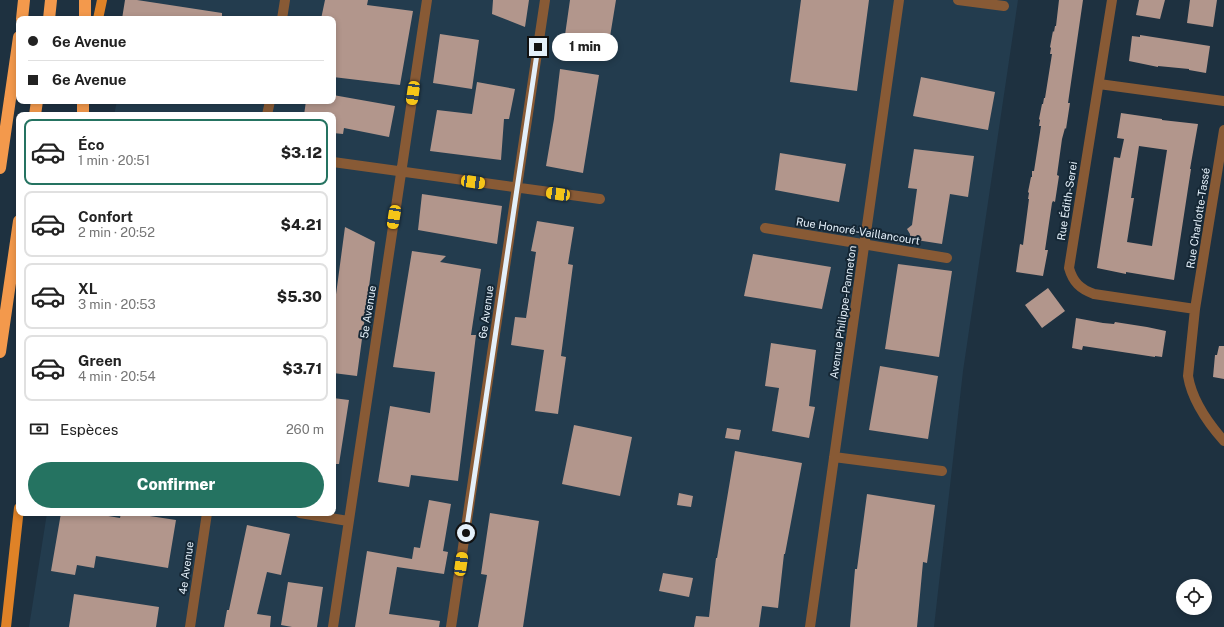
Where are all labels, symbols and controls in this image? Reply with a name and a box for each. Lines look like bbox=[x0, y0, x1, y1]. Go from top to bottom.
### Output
text: 6e Avenue bbox=[52, 33, 126, 50]
callout: 1 min bbox=[552, 33, 618, 61]
route end bbox=[529, 38, 547, 56]
text: 1 min bbox=[569, 39, 601, 54]
text: 6e Avenue bbox=[52, 71, 126, 88]
car bbox=[405, 80, 421, 106]
icon: car bbox=[30, 134, 66, 170]
text: Éco bbox=[78, 136, 104, 153]
text: $3.12 bbox=[281, 144, 322, 161]
text: 1 min · 20:51 bbox=[78, 153, 150, 168]
street label: Rue Édith-Serei bbox=[1054, 160, 1079, 241]
street label: Rue Charlotte-Tassé bbox=[1184, 167, 1212, 269]
car bbox=[460, 174, 486, 190]
car bbox=[545, 186, 571, 202]
car bbox=[386, 204, 402, 230]
icon: car bbox=[30, 206, 66, 242]
text: Confort bbox=[78, 208, 133, 225]
street label: Rue Honoré-Vaillancourt bbox=[795, 215, 921, 247]
text: $4.21 bbox=[281, 216, 322, 233]
text: 2 min · 20:52 bbox=[78, 225, 155, 240]
street label: Avenue Philippe-Panneton bbox=[828, 245, 858, 379]
icon: car bbox=[30, 278, 66, 314]
text: XL bbox=[78, 280, 97, 297]
street label: 5e Avenue bbox=[358, 285, 378, 339]
street label: 6e Avenue bbox=[476, 285, 496, 339]
text: $5.30 bbox=[277, 288, 322, 305]
text: 3 min · 20:53 bbox=[78, 297, 156, 312]
icon: car bbox=[30, 350, 66, 386]
text: Green bbox=[78, 352, 122, 369]
text: $3.71 bbox=[282, 360, 322, 377]
text: 4 min · 20:54 bbox=[78, 369, 156, 384]
icon: cash bbox=[28, 418, 50, 440]
text: Espèces bbox=[60, 421, 118, 438]
text: 260 m bbox=[286, 422, 324, 437]
button: Confirmer bbox=[28, 462, 324, 508]
route start bbox=[457, 524, 475, 542]
street label: 4e Avenue bbox=[176, 541, 196, 595]
car bbox=[453, 551, 469, 577]
map controls bbox=[1176, 579, 1212, 615]
button: locate bbox=[1176, 579, 1212, 615]

